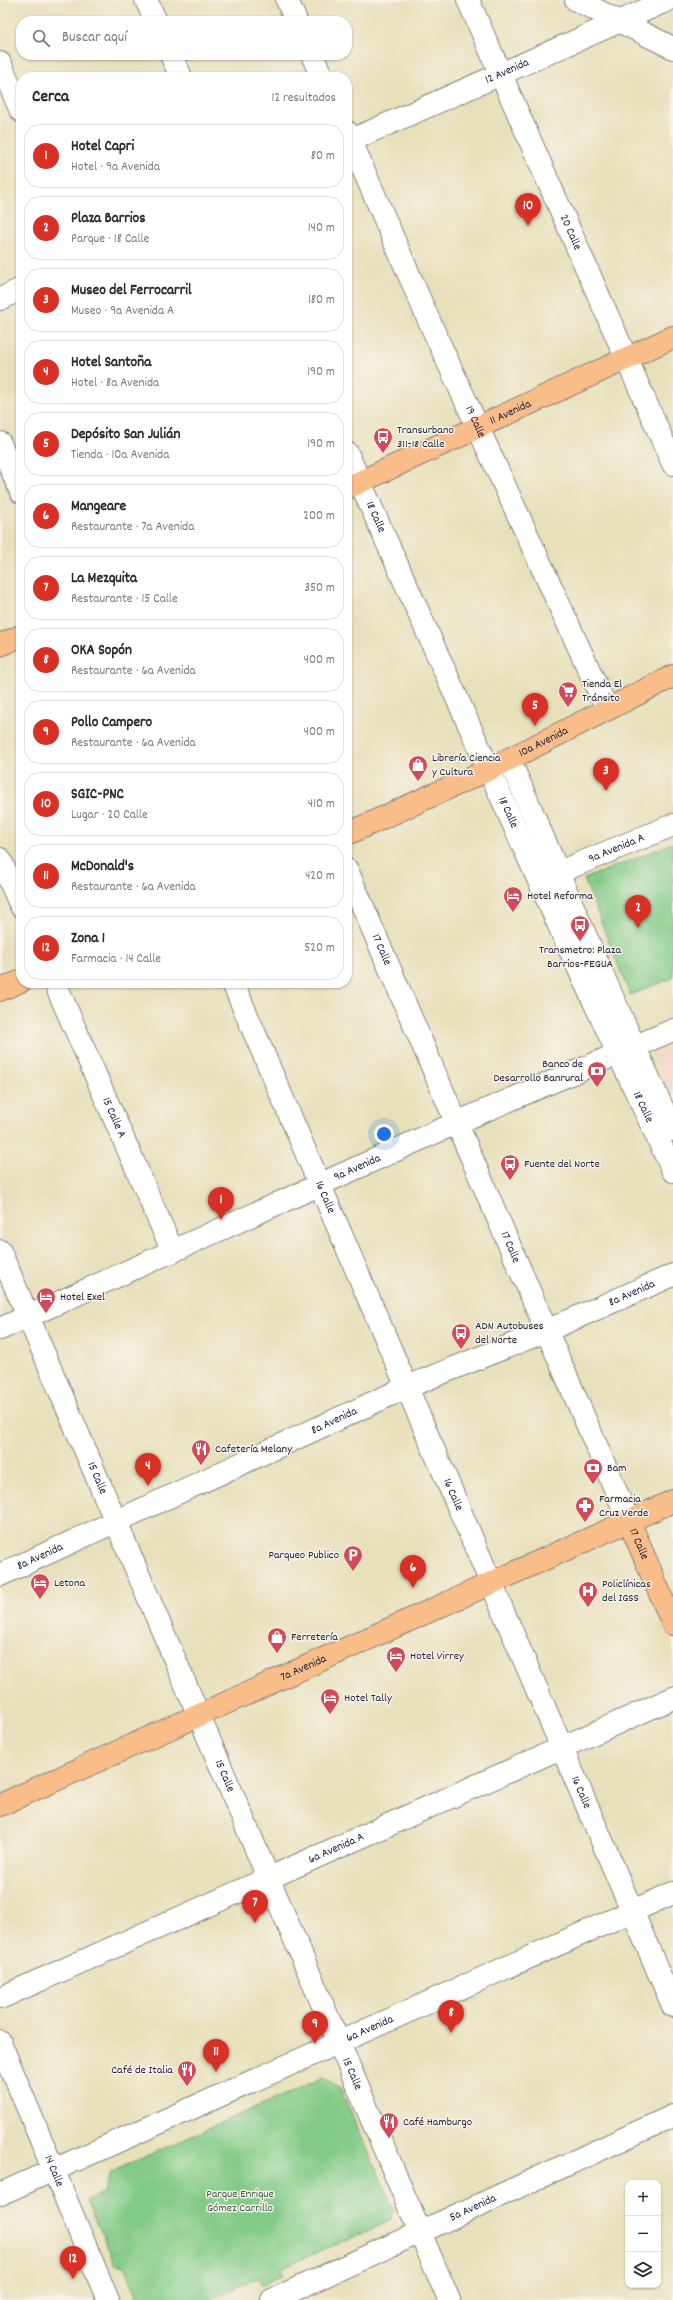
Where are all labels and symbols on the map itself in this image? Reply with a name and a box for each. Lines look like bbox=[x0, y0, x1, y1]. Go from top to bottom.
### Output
street label: 12 Avenida bbox=[482, 54, 532, 88]
pin: 10 bbox=[515, 193, 541, 226]
street label: 20 Calle bbox=[555, 212, 586, 253]
street label: 11 Avenida bbox=[487, 395, 534, 429]
street label: 19 Calle bbox=[461, 403, 490, 441]
place label: Transurbano 311-18 Calle bbox=[397, 422, 454, 453]
bus stop icon: Transurbano 311-18 Calle bbox=[372, 426, 394, 454]
street label: 18 Calle bbox=[361, 498, 390, 535]
place label: Tienda El Tránsito bbox=[582, 676, 622, 707]
supermarket icon: Tienda El Tránsito bbox=[557, 680, 579, 708]
pin: 5 bbox=[522, 693, 548, 726]
street label: 10a Avenida bbox=[516, 722, 571, 762]
place label: Librería Ciencia y Cultura bbox=[432, 750, 501, 781]
shop icon: Librería Ciencia y Cultura bbox=[407, 754, 429, 782]
pin: 3 bbox=[593, 758, 619, 791]
street label: 18 Calle bbox=[494, 794, 523, 831]
street label: 9a Avenida A bbox=[586, 829, 647, 867]
hotel icon: Hotel Reforma bbox=[502, 885, 524, 913]
place label: Hotel Reforma bbox=[527, 888, 593, 905]
pin: 2 bbox=[625, 895, 651, 928]
bus stop icon: Transmetro: Plaza Barrios-FEGUA bbox=[569, 914, 591, 942]
street label: 17 Calle bbox=[367, 932, 396, 968]
place label: Transmetro: Plaza Barrios-FEGUA bbox=[539, 942, 621, 973]
place label: Banco de Desarrollo Banrural bbox=[493, 1056, 583, 1087]
bank icon: Banco de Desarrollo Banrural bbox=[586, 1060, 608, 1088]
street label: 18 Calle bbox=[629, 1089, 658, 1125]
street label: 15 Calle A bbox=[98, 1095, 131, 1141]
your location bbox=[374, 1124, 394, 1144]
street label: 9a Avenida bbox=[331, 1149, 384, 1186]
bus stop icon: Fuente del Norte bbox=[499, 1153, 521, 1181]
place label: Fuente del Norte bbox=[524, 1156, 600, 1173]
street label: 16 Calle bbox=[311, 1178, 340, 1216]
pin: 1 bbox=[208, 1187, 234, 1220]
street label: 17 Calle bbox=[496, 1229, 525, 1265]
street label: 8a Avenida bbox=[606, 1275, 658, 1311]
hotel icon: Hotel Exel bbox=[35, 1286, 57, 1314]
place label: Hotel Exel bbox=[60, 1289, 105, 1306]
place label: ADN Autobuses del Norte bbox=[475, 1318, 544, 1349]
bus stop icon: ADN Autobuses del Norte bbox=[450, 1322, 472, 1350]
street label: 8a Avenida bbox=[308, 1403, 360, 1439]
restaurant icon: Cafetería Melany bbox=[190, 1438, 212, 1466]
place label: Cafetería Melany bbox=[215, 1441, 293, 1458]
pin: 4 bbox=[135, 1453, 161, 1486]
bank icon: Bam bbox=[582, 1457, 604, 1485]
street label: 15 Calle bbox=[83, 1459, 112, 1497]
place label: Bam bbox=[607, 1460, 627, 1477]
street label: 16 Calle bbox=[439, 1476, 468, 1514]
place label: Farmacia Cruz Verde bbox=[599, 1491, 648, 1522]
pharmacy icon: Farmacia Cruz Verde bbox=[574, 1495, 596, 1523]
street label: 17 Calle bbox=[625, 1526, 653, 1562]
street label: 8a Avenida bbox=[14, 1538, 66, 1575]
parking icon: Parqueo Publico bbox=[342, 1544, 364, 1572]
place label: Parqueo Publico bbox=[269, 1547, 339, 1564]
pin: 6 bbox=[400, 1555, 426, 1588]
hotel icon: Letona bbox=[29, 1572, 51, 1600]
place label: Letona bbox=[54, 1575, 86, 1592]
place label: Policlínicas del IGSS bbox=[602, 1576, 651, 1607]
hospital icon: Policlínicas del IGSS bbox=[577, 1580, 599, 1608]
shop icon: Ferretería bbox=[266, 1626, 288, 1654]
place label: Ferretería bbox=[291, 1629, 338, 1646]
hotel icon: Hotel Virrey bbox=[385, 1645, 407, 1673]
place label: Hotel Virrey bbox=[410, 1648, 465, 1665]
street label: 7a Avenida bbox=[278, 1650, 330, 1686]
hotel icon: Hotel Tally bbox=[319, 1687, 341, 1715]
place label: Hotel Tally bbox=[344, 1690, 393, 1707]
street label: 15 Calle bbox=[210, 1757, 239, 1795]
street label: 16 Calle bbox=[567, 1773, 596, 1811]
street label: 6a Avenida A bbox=[305, 1828, 367, 1868]
pin: 7 bbox=[242, 1890, 268, 1923]
pin: 8 bbox=[438, 2000, 464, 2033]
street label: 6a Avenida bbox=[343, 2010, 396, 2047]
pin: 9 bbox=[302, 2011, 328, 2044]
pin: 11 bbox=[203, 2039, 229, 2072]
street label: 15 Calle bbox=[338, 2055, 367, 2093]
restaurant icon: Café de Italia bbox=[176, 2059, 198, 2087]
place label: Café de Italia bbox=[111, 2062, 173, 2079]
restaurant icon: Café Hamburgo bbox=[378, 2111, 400, 2139]
place label: Café Hamburgo bbox=[403, 2114, 472, 2131]
street label: 14 Calle bbox=[40, 2153, 68, 2190]
park label: Parque Enrique Gómez Carrillo bbox=[206, 2186, 274, 2217]
street label: 5a Avenida bbox=[447, 2190, 499, 2226]
pin: 12 bbox=[60, 2246, 86, 2279]

